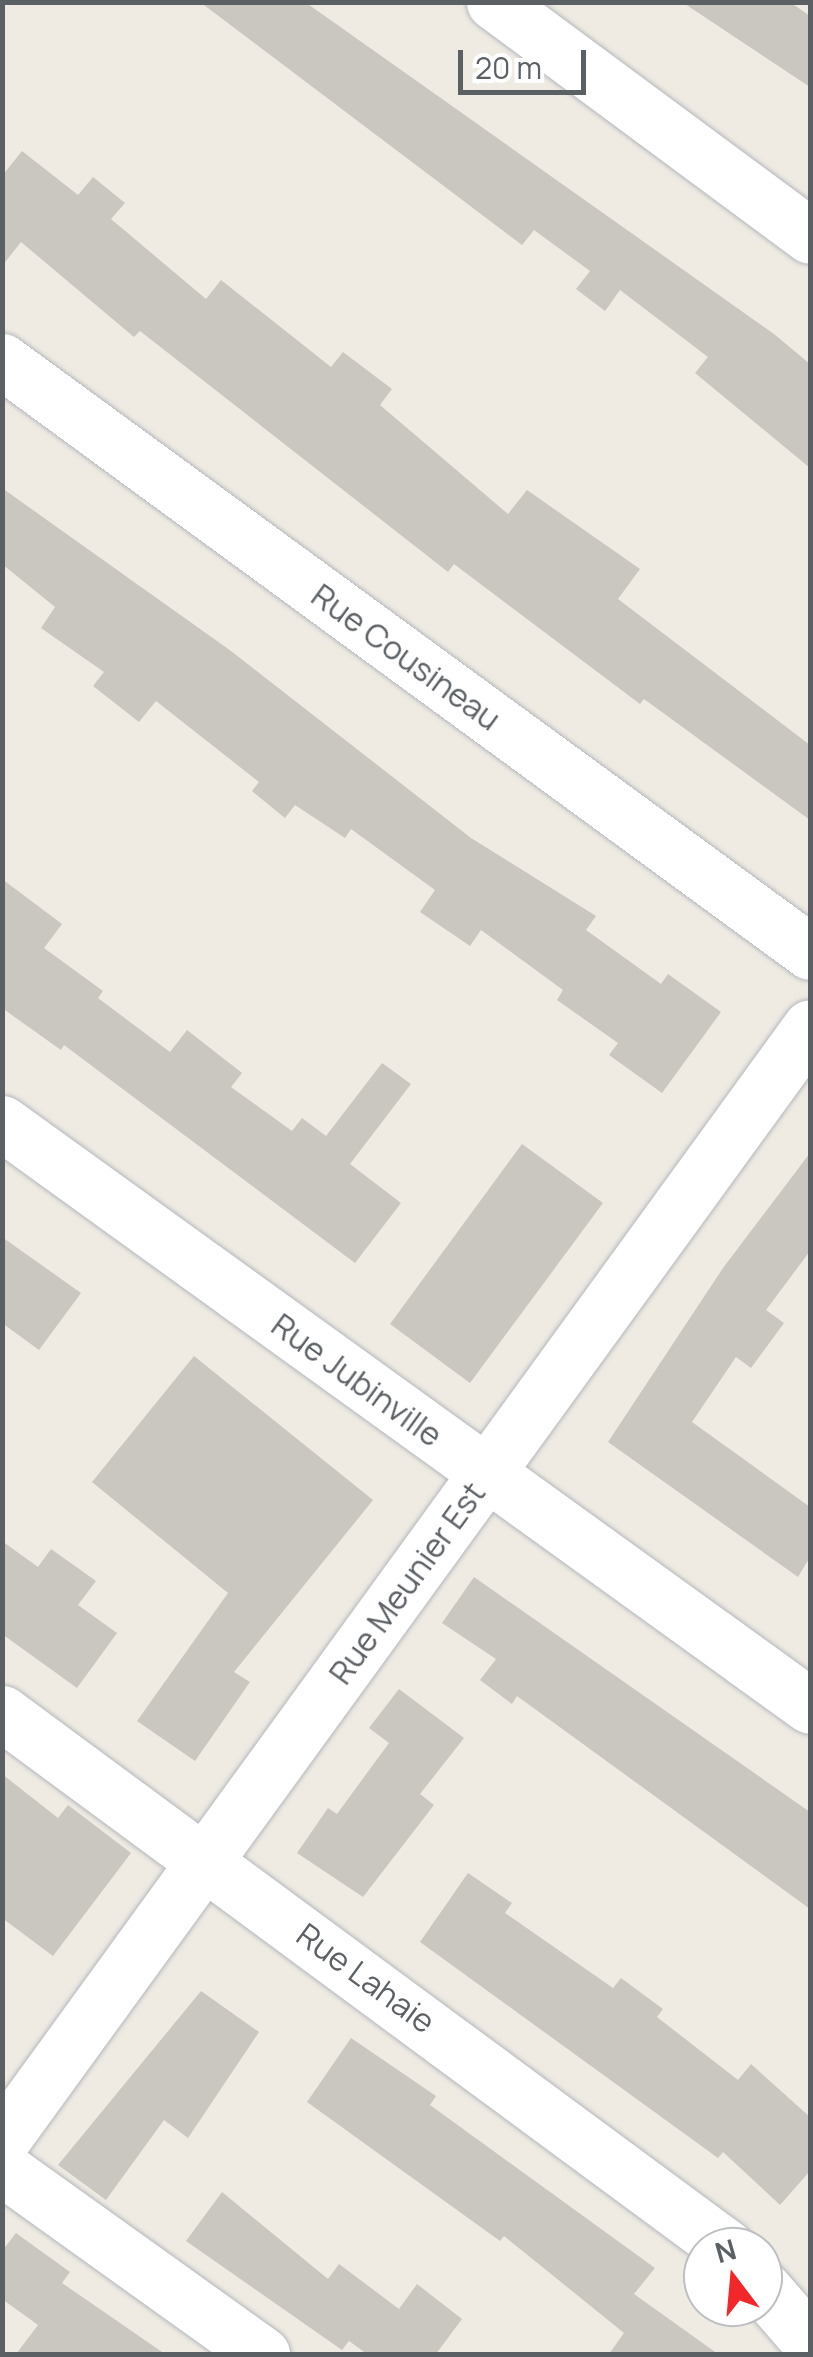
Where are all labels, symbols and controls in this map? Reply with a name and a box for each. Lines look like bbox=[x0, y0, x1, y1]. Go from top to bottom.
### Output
scale bar bbox=[463, 30, 590, 92]
text: 20 m bbox=[475, 47, 542, 88]
street label: Rue Cousineau bbox=[304, 576, 508, 738]
street label: Rue Jubinville bbox=[264, 1305, 450, 1455]
street label: Rue Meunier Est bbox=[321, 1475, 493, 1691]
street label: Rue Lahaie bbox=[289, 1915, 443, 2041]
north arrow bbox=[683, 2227, 783, 2327]
text: N bbox=[710, 2229, 740, 2271]

